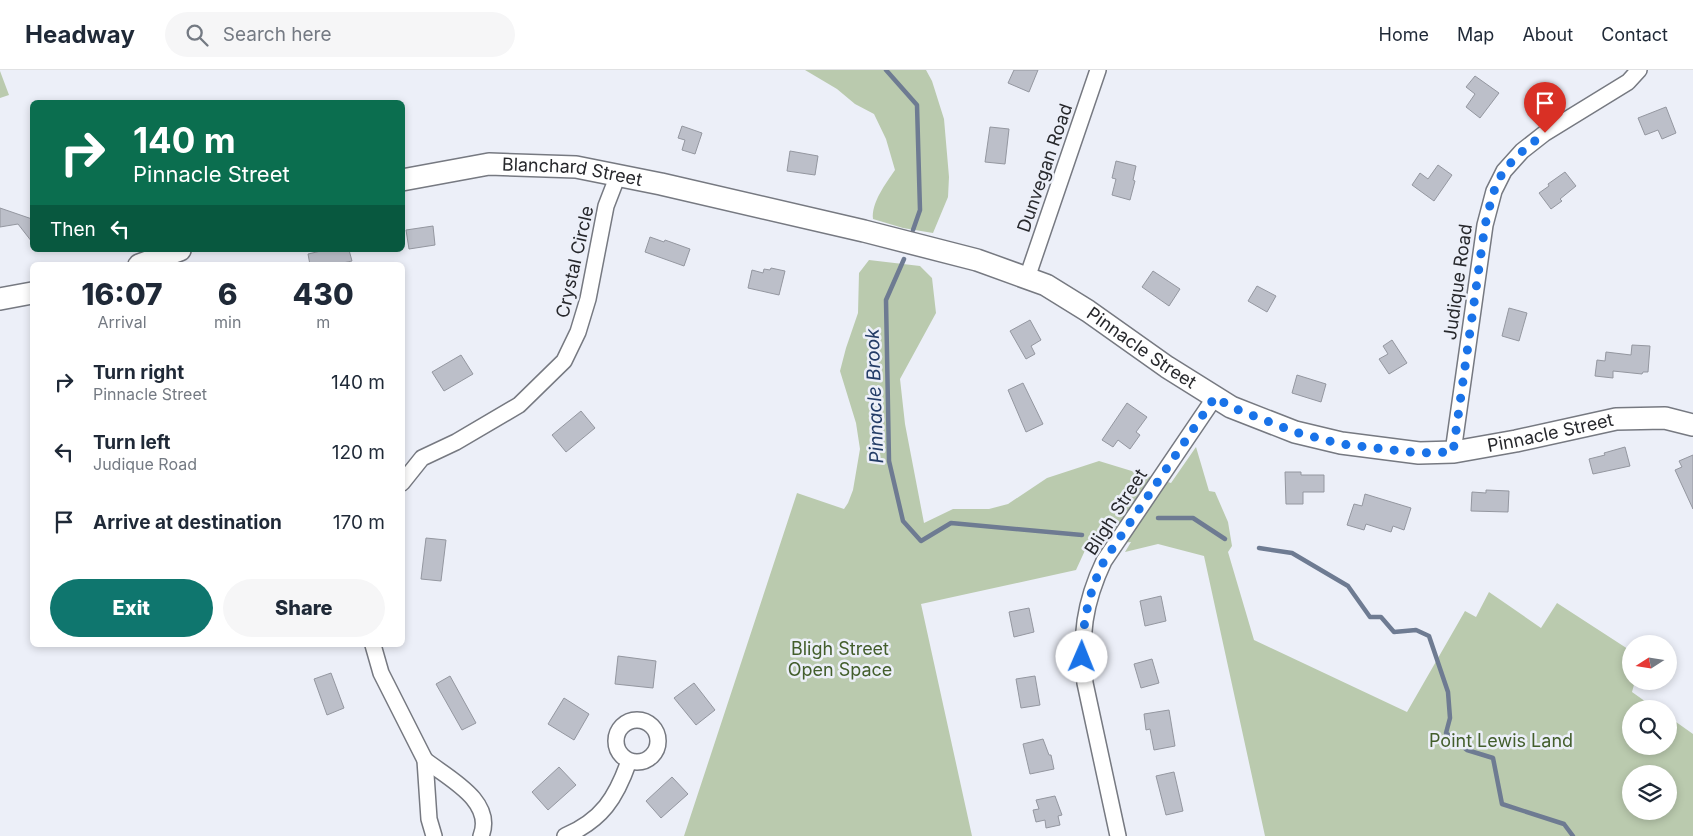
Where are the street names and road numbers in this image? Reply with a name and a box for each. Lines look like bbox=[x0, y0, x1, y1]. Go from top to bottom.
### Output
street label: Dunvegan Road bbox=[1013, 101, 1076, 235]
street label: Blanchard Street bbox=[502, 153, 644, 190]
street label: Crystal Circle bbox=[551, 204, 598, 320]
street label: Judique Road bbox=[1439, 223, 1476, 341]
street label: Pinnacle Street bbox=[1083, 303, 1200, 393]
street label: Pinnacle Street bbox=[1485, 409, 1615, 456]
street label: Bligh Street bbox=[1080, 465, 1151, 559]

